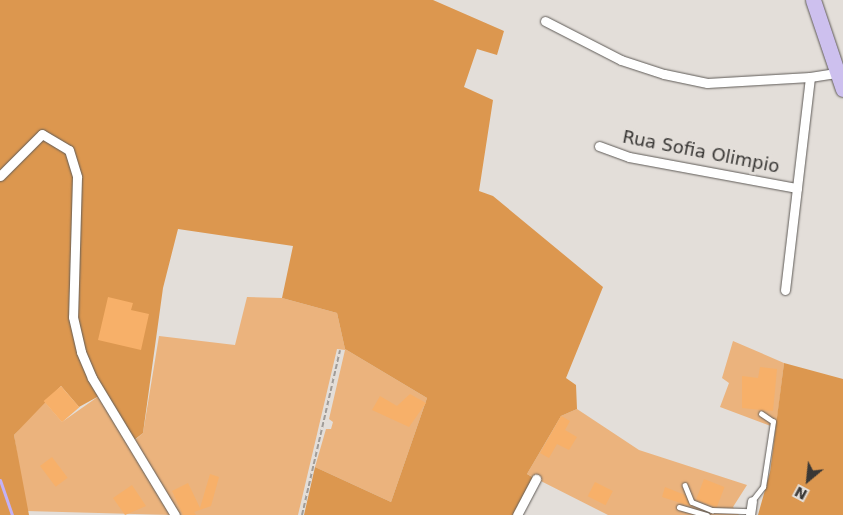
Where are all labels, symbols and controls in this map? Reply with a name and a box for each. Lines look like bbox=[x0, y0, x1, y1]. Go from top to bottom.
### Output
street label: Rua Sofia Olimpio bbox=[621, 126, 781, 178]
north arrow bbox=[783, 455, 833, 505]
text: N bbox=[792, 483, 810, 503]

